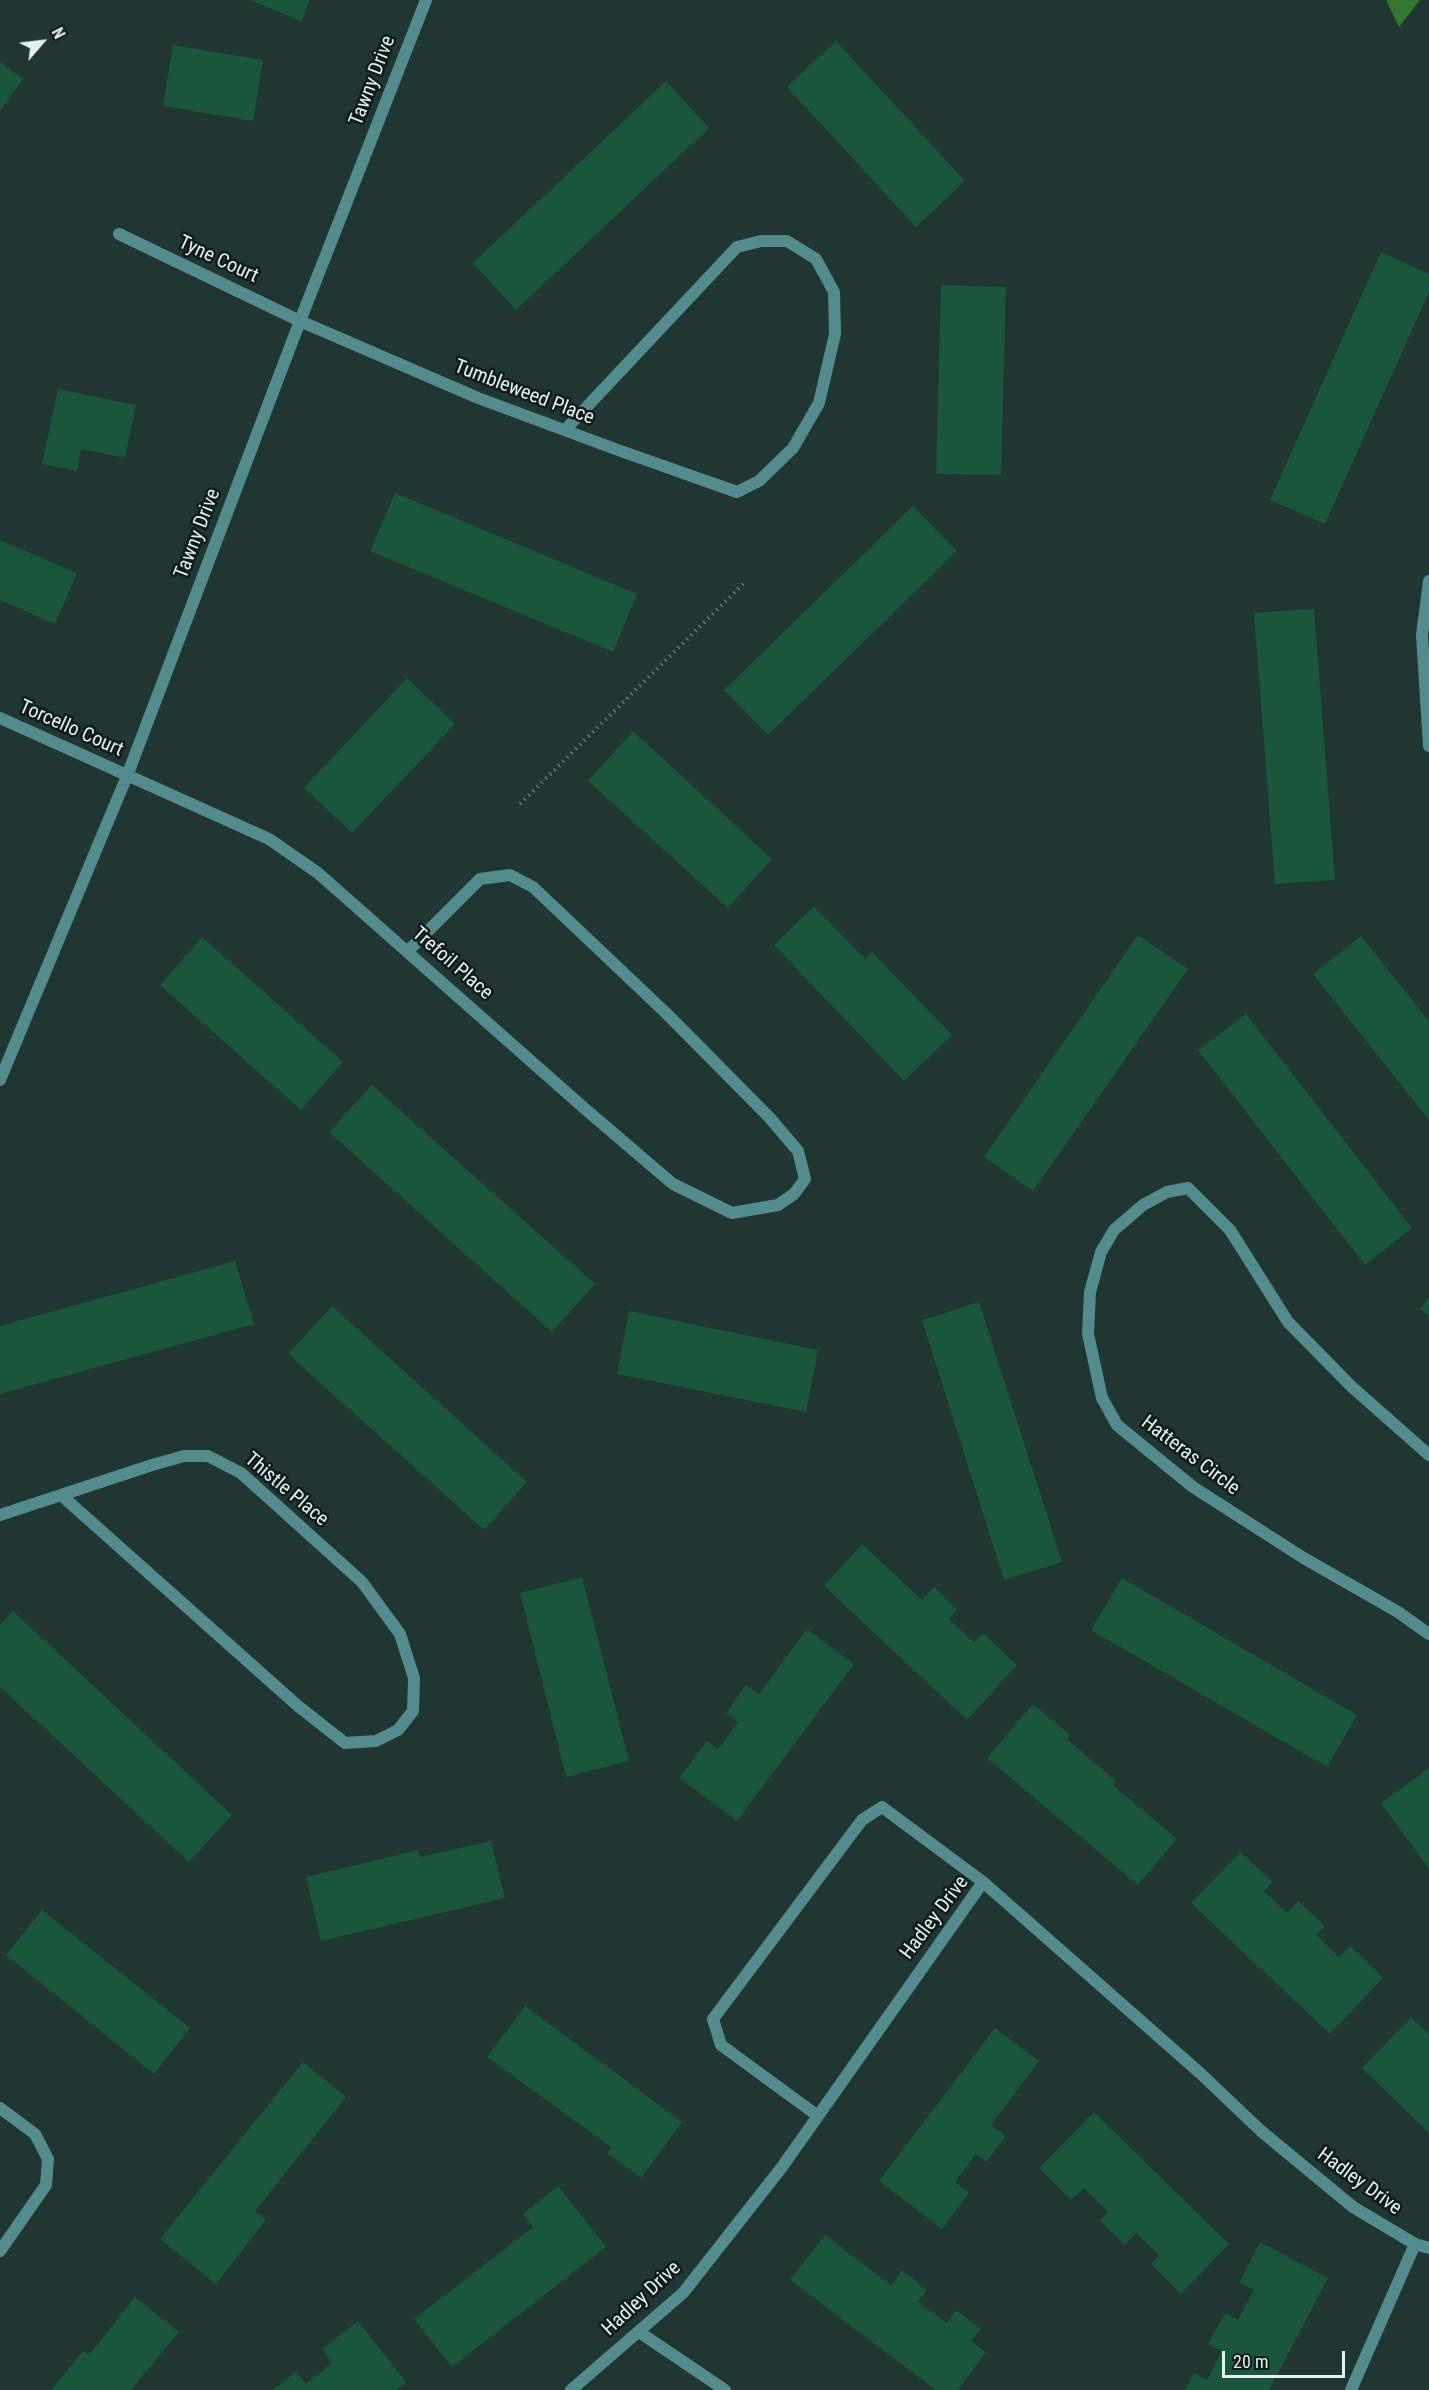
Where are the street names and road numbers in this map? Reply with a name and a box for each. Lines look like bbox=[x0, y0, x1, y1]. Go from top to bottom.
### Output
street label: Tawny Drive bbox=[345, 33, 401, 129]
street label: Tyne Court bbox=[174, 231, 262, 289]
street label: Tumbleweed Place bbox=[451, 355, 597, 431]
street label: Tawny Drive bbox=[170, 486, 226, 582]
street label: Torcello Court bbox=[15, 695, 127, 763]
street label: Trefoil Place bbox=[407, 922, 497, 1006]
street label: Hatteras Circle bbox=[1136, 1411, 1244, 1501]
street label: Thistle Place bbox=[239, 1448, 333, 1532]
street label: Hadley Drive bbox=[896, 1871, 974, 1965]
street label: Hadley Drive bbox=[1312, 2143, 1406, 2221]
street label: Hadley Drive bbox=[598, 2257, 686, 2341]

